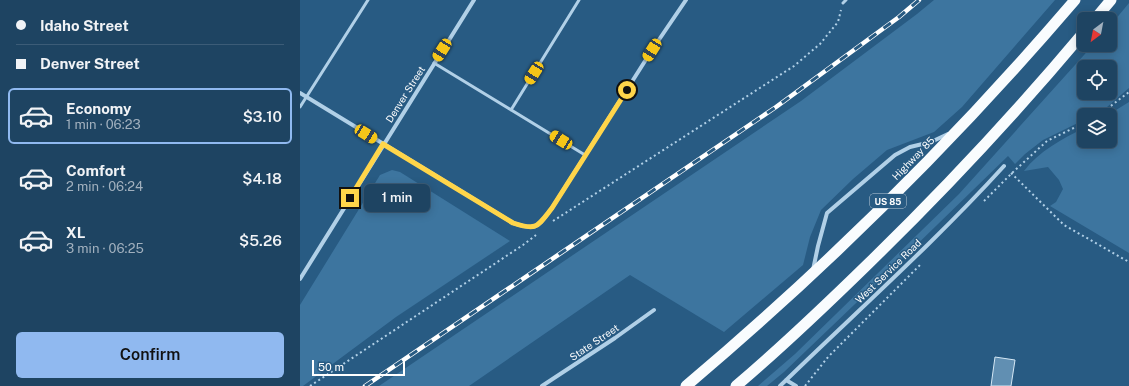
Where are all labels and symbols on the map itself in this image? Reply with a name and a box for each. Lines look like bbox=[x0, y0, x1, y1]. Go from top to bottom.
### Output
north arrow bbox=[1077, 12, 1117, 52]
car bbox=[431, 37, 453, 63]
car bbox=[641, 37, 663, 63]
car bbox=[523, 60, 545, 86]
street label: Denver Street bbox=[383, 63, 427, 124]
route start bbox=[618, 81, 636, 99]
car bbox=[353, 123, 379, 145]
car bbox=[548, 129, 574, 151]
street label: Highway 85 bbox=[889, 134, 937, 182]
callout: 1 min bbox=[364, 184, 430, 212]
route end bbox=[341, 189, 359, 207]
road number: US 85 bbox=[870, 194, 906, 208]
street label: West Service Road bbox=[853, 236, 923, 306]
street label: State Street bbox=[567, 321, 621, 363]
scale bar bbox=[312, 358, 405, 377]

